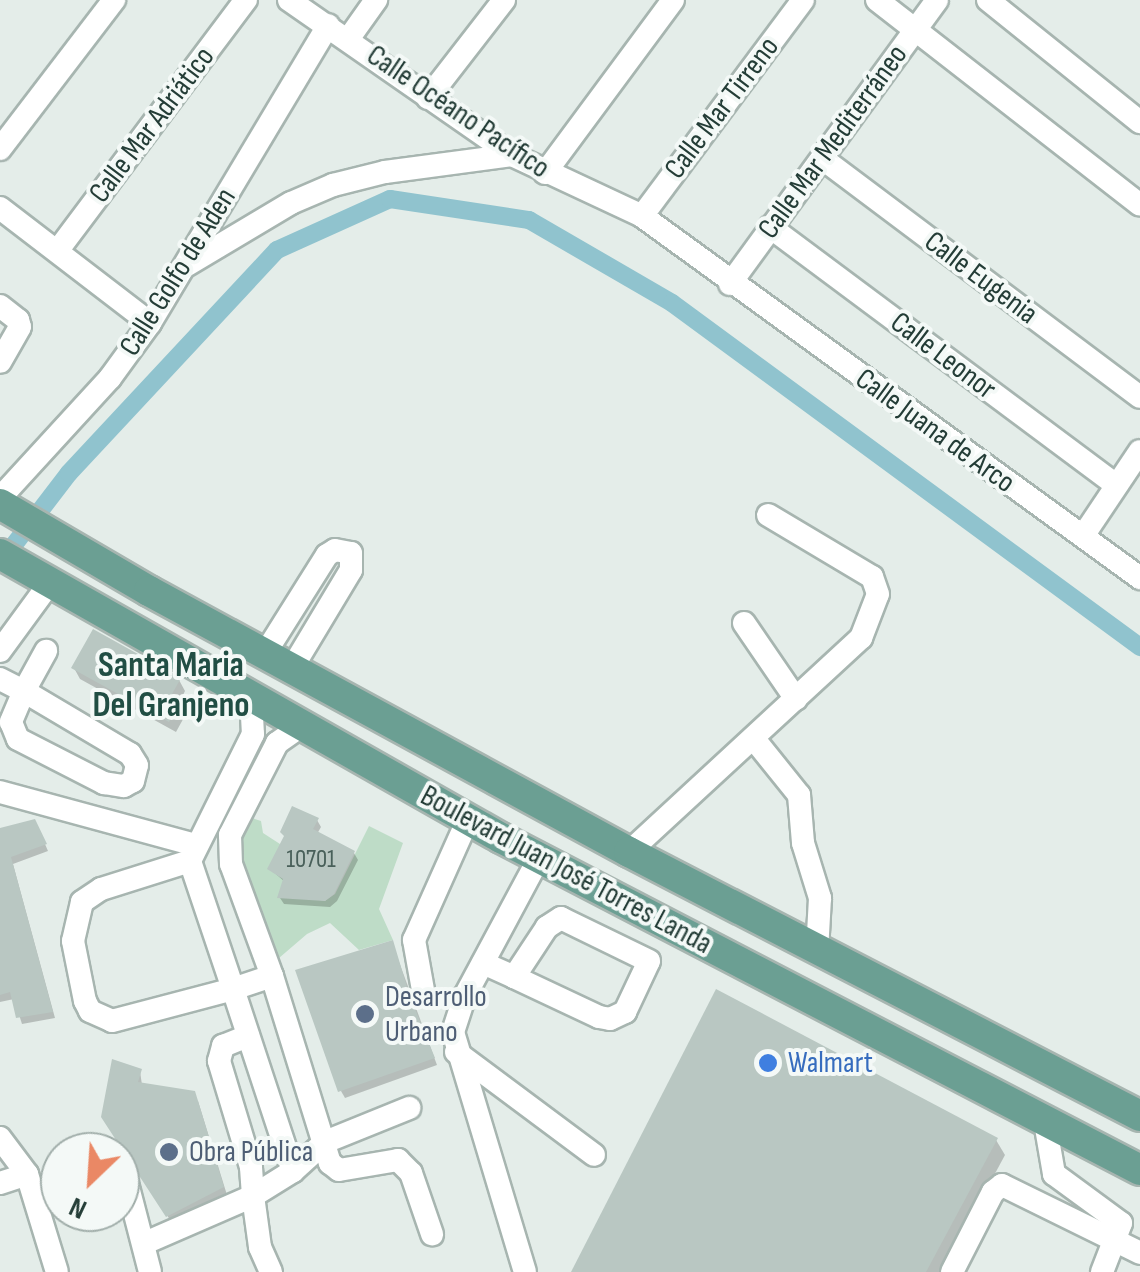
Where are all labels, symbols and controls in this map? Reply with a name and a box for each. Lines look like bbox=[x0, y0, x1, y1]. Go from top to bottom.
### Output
street label: Calle Mar Tirreno bbox=[657, 30, 787, 186]
street label: Calle Océano Pacífico bbox=[360, 38, 556, 186]
street label: Calle Mar Mediterráneo bbox=[751, 38, 915, 246]
street label: Calle Mar Adriático bbox=[82, 40, 222, 210]
street label: Calle Golfo de Aden bbox=[112, 181, 244, 363]
street label: Calle Eugenia bbox=[917, 224, 1045, 332]
street label: Calle Leonor bbox=[883, 305, 1003, 407]
street label: Calle Juana de Arco bbox=[848, 361, 1022, 501]
district label: Santa Maria Del Granjeno bbox=[92, 645, 250, 727]
street label: Boulevard Juan José Torres Landa bbox=[414, 778, 718, 962]
house number: 10701 bbox=[286, 845, 336, 875]
place label: Desarrollo Urbano bbox=[385, 979, 487, 1050]
marker: Desarrollo Urbano bbox=[354, 1003, 376, 1025]
place label: Walmart bbox=[788, 1045, 873, 1081]
marker: Walmart bbox=[757, 1052, 779, 1074]
north arrow bbox=[40, 1132, 140, 1232]
place label: Obra Pública bbox=[189, 1134, 313, 1170]
marker: Obra Pública bbox=[158, 1141, 180, 1163]
text: N bbox=[64, 1190, 92, 1226]

